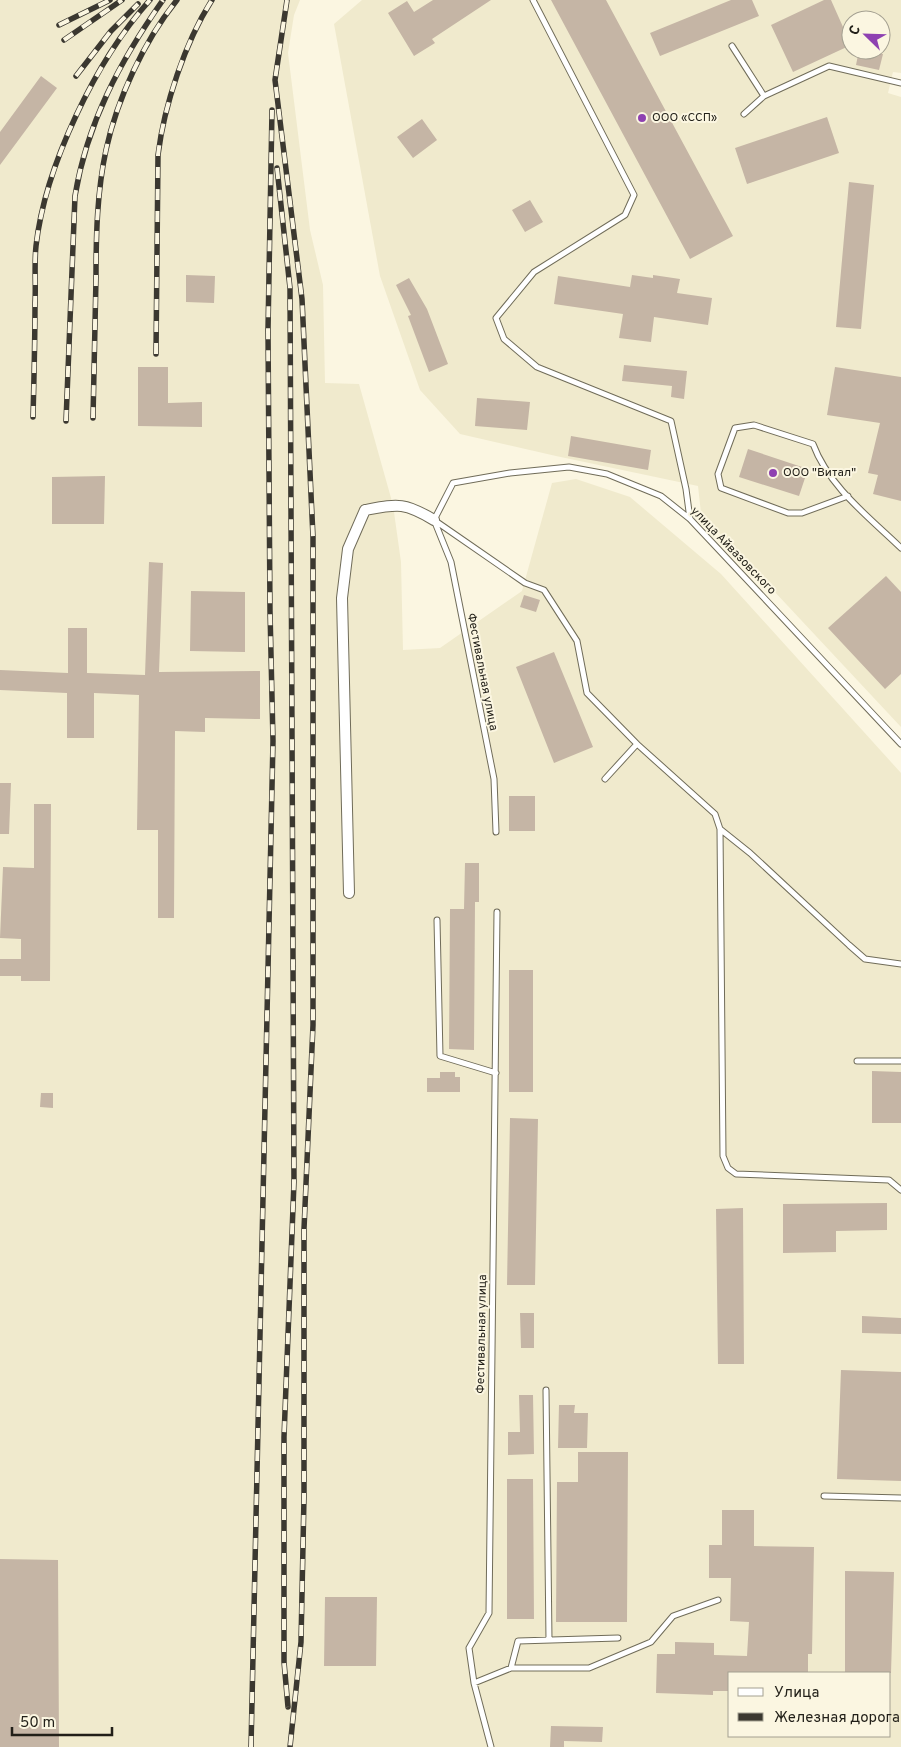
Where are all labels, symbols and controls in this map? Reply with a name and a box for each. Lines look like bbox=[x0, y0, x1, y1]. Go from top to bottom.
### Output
north arrow bbox=[841, 10, 891, 60]
text: С bbox=[846, 23, 865, 38]
place label: ООО «ССП» bbox=[652, 110, 717, 126]
marker: ООО «ССП» bbox=[636, 112, 648, 124]
place label: ООО "Витал" bbox=[783, 465, 856, 481]
marker: ООО "Витал" bbox=[767, 467, 779, 479]
street label: улица Айвазовского bbox=[687, 504, 779, 599]
street label: Фестивальная улица bbox=[463, 612, 501, 732]
street label: Фестивальная улица bbox=[473, 1274, 491, 1394]
legend bbox=[728, 1672, 891, 1737]
text: Улица bbox=[774, 1684, 819, 1703]
scale bar bbox=[12, 1704, 112, 1736]
text: Железная дорога bbox=[774, 1709, 900, 1728]
text: 50 m bbox=[20, 1714, 55, 1733]

